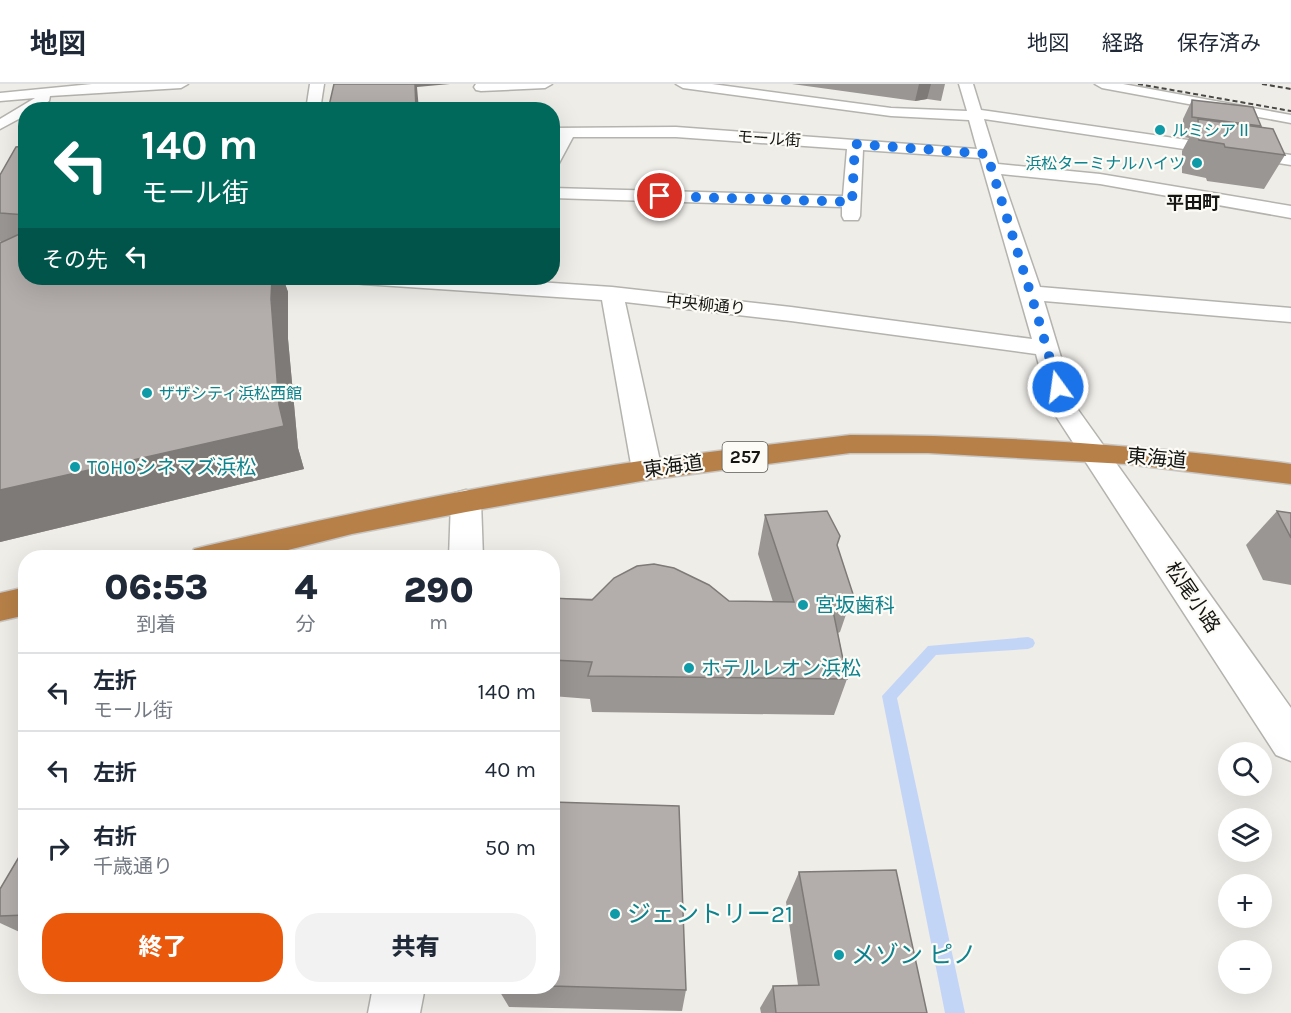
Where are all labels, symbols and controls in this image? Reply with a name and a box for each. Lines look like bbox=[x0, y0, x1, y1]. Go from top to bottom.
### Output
text: 地図 bbox=[30, 27, 86, 60]
text: 地図 bbox=[1027, 31, 1069, 55]
text: 経路 bbox=[1102, 31, 1144, 55]
text: 保存済み bbox=[1177, 31, 1261, 55]
text: 140 m bbox=[141, 120, 258, 170]
place label: ルミシアⅡ bbox=[1172, 121, 1252, 140]
marker: ルミシアⅡ bbox=[1153, 123, 1167, 137]
icon: left bbox=[42, 126, 120, 204]
street label: モール街 bbox=[736, 127, 802, 150]
place label: 浜松ターミナルハイツ bbox=[1025, 154, 1185, 173]
marker: 浜松ターミナルハイツ bbox=[1190, 156, 1204, 170]
pin bbox=[634, 170, 685, 221]
text: モール街 bbox=[141, 177, 249, 209]
icon: arrive bbox=[643, 179, 676, 212]
district label: 平田町 bbox=[1166, 192, 1220, 214]
icon: left bbox=[120, 240, 153, 273]
text: その先 bbox=[42, 247, 108, 273]
street label: 中央柳通り bbox=[665, 291, 747, 318]
position arrow bbox=[1026, 355, 1090, 419]
place label: ザザシティ浜松西館 bbox=[159, 384, 302, 403]
marker: ザザシティ浜松西館 bbox=[140, 386, 154, 400]
road number: 257 bbox=[722, 442, 768, 472]
street label: 東海道 bbox=[1126, 444, 1188, 473]
street label: 東海道 bbox=[642, 451, 704, 482]
place label: TOHOシネマズ浜松 bbox=[87, 456, 256, 479]
marker: TOHOシネマズ浜松 bbox=[68, 460, 82, 474]
street label: 松尾小路 bbox=[1161, 558, 1224, 637]
text: 06:53 bbox=[104, 566, 208, 608]
text: 4 bbox=[294, 566, 317, 608]
text: 290 bbox=[404, 569, 474, 611]
place label: 宮坂歯科 bbox=[815, 594, 895, 617]
marker: 宮坂歯科 bbox=[796, 598, 810, 612]
text: m bbox=[429, 611, 448, 634]
text: 到着 bbox=[136, 613, 176, 636]
text: 分 bbox=[296, 613, 316, 636]
place label: ホテルレオン浜松 bbox=[701, 657, 861, 680]
marker: ホテルレオン浜松 bbox=[682, 661, 696, 675]
text: 左折 bbox=[93, 668, 137, 694]
icon: left bbox=[42, 676, 75, 709]
text: 140 m bbox=[478, 679, 536, 705]
text: モール街 bbox=[93, 699, 173, 722]
map controls bbox=[1218, 742, 1272, 994]
button: search bbox=[1218, 742, 1272, 796]
icon: left bbox=[42, 754, 75, 787]
text: 40 m bbox=[485, 757, 536, 783]
text: 左折 bbox=[93, 760, 137, 786]
button: layers bbox=[1218, 808, 1272, 862]
text: 右折 bbox=[93, 824, 137, 850]
icon: right bbox=[42, 832, 75, 865]
text: 50 m bbox=[485, 835, 536, 861]
text: 千歳通り bbox=[93, 855, 173, 878]
button: + bbox=[1218, 874, 1272, 928]
place label: ジェントリー21 bbox=[627, 900, 793, 928]
marker: ジェントリー21 bbox=[608, 907, 622, 921]
button: 終了 bbox=[42, 913, 283, 982]
button: 共有 bbox=[295, 913, 536, 982]
button: − bbox=[1218, 940, 1272, 994]
place label: メゾン ピノ bbox=[851, 941, 977, 969]
marker: メゾン ピノ bbox=[832, 948, 846, 962]

